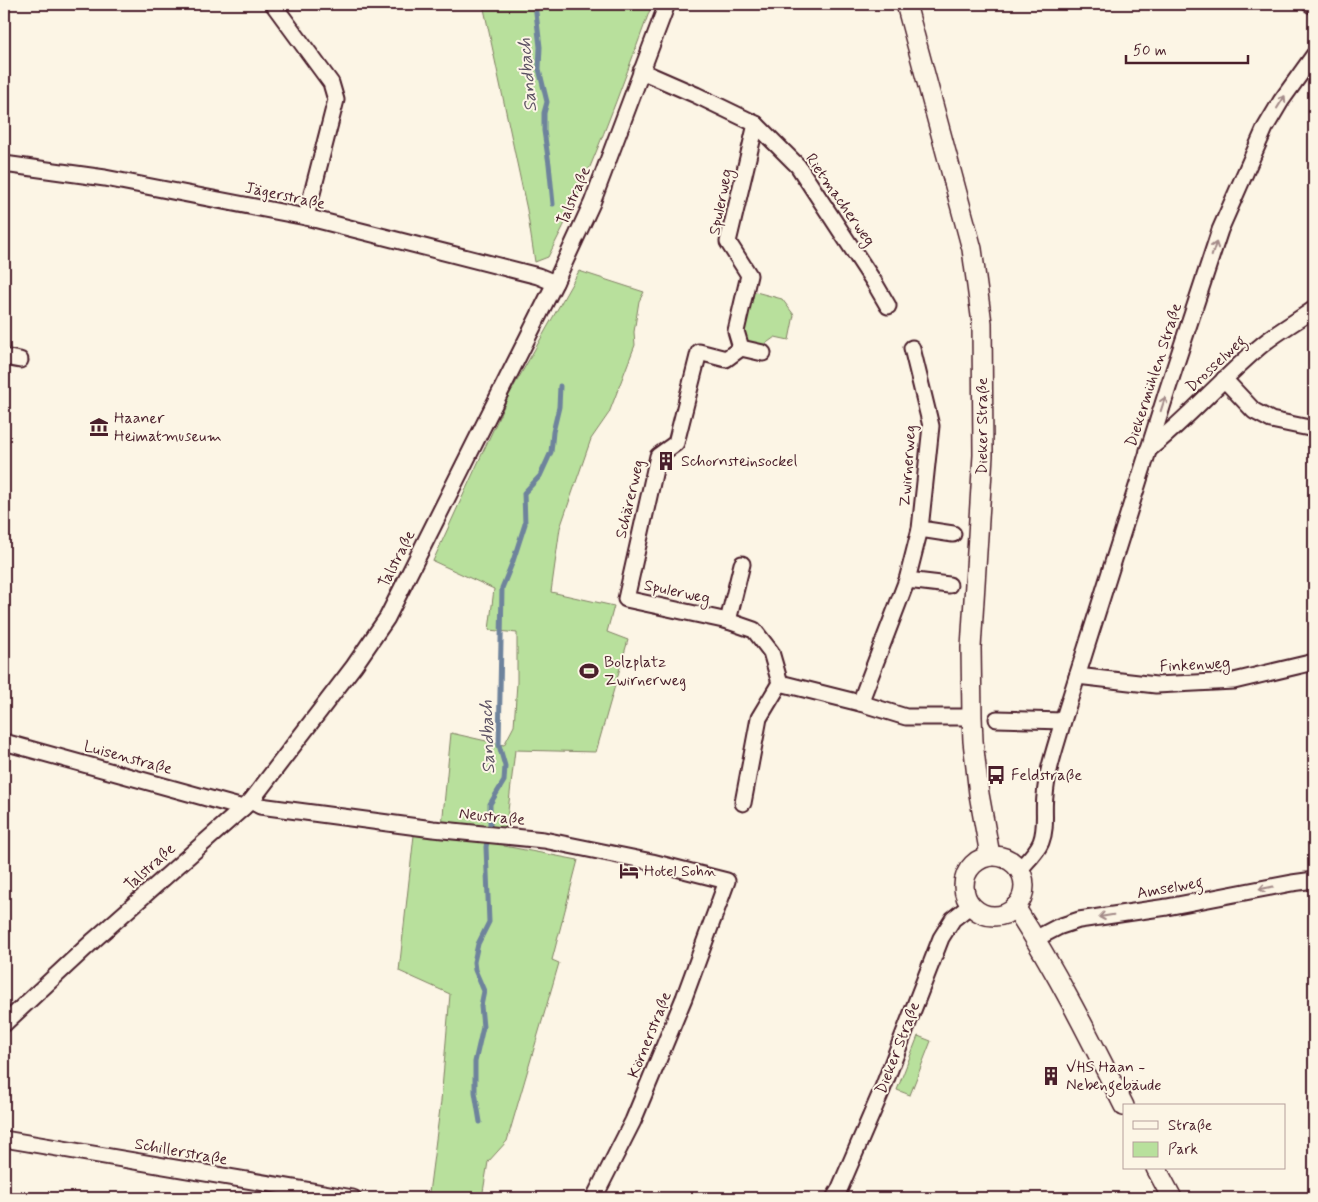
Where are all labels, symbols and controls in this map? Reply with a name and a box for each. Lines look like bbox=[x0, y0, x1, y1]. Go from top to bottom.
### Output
scale bar bbox=[1126, 32, 1248, 64]
water label: Sandbach bbox=[513, 37, 543, 113]
text: 50 m bbox=[1133, 41, 1167, 61]
one-way arrow bbox=[1276, 95, 1286, 109]
street label: Rietmacherweg bbox=[799, 149, 880, 251]
street label: Talstraße bbox=[552, 163, 596, 229]
street label: Spulerweg bbox=[704, 167, 739, 237]
street label: Jägerstraße bbox=[243, 177, 327, 215]
one-way arrow bbox=[1210, 242, 1219, 258]
street label: Diekermühlen Straße bbox=[1121, 300, 1187, 450]
street label: Drosselweg bbox=[1181, 331, 1251, 398]
street label: Dieker Straße bbox=[972, 377, 993, 475]
one-way arrow bbox=[1158, 396, 1168, 412]
place label: Haaner Heimatmuseum bbox=[114, 408, 222, 447]
museum icon: Haaner Heimatmuseum bbox=[88, 416, 110, 438]
street label: Zwirnerweg bbox=[895, 424, 921, 508]
building icon: Schornsteinsockel bbox=[655, 450, 677, 472]
place label: Schornsteinsockel bbox=[681, 451, 797, 472]
street label: Schärerweg bbox=[611, 457, 649, 541]
street label: Talstraße bbox=[374, 527, 420, 591]
street label: Spulerweg bbox=[642, 575, 712, 610]
place label: Bolzplatz Zwirnerweg bbox=[604, 652, 686, 691]
street label: Finkenweg bbox=[1159, 653, 1231, 678]
sports icon: Bolzplatz Zwirnerweg bbox=[578, 660, 600, 682]
water label: Sandbach bbox=[475, 699, 501, 774]
street label: Luisenstraße bbox=[81, 736, 175, 780]
bus stop icon: Feldstraße bbox=[985, 764, 1007, 786]
place label: Feldstraße bbox=[1011, 765, 1082, 786]
street label: Neustraße bbox=[458, 803, 526, 831]
street label: Talstraße bbox=[120, 838, 180, 895]
hotel icon: Hotel Sohn bbox=[618, 860, 640, 882]
place label: Hotel Sohn bbox=[644, 861, 717, 882]
street label: Amselweg bbox=[1135, 872, 1205, 905]
one-way arrow bbox=[1259, 884, 1275, 893]
one-way arrow bbox=[1099, 911, 1115, 921]
street label: Körnerstraße bbox=[623, 989, 677, 1081]
street label: Dieker Straße bbox=[871, 999, 925, 1097]
place label: VHS Haan - Nebengebäude bbox=[1066, 1057, 1162, 1097]
building icon: VHS Haan - Nebengebäude bbox=[1040, 1065, 1062, 1087]
legend bbox=[1123, 1104, 1286, 1170]
text: Straße bbox=[1168, 1116, 1212, 1136]
street label: Schillerstraße bbox=[133, 1133, 229, 1171]
text: Park bbox=[1168, 1140, 1198, 1160]

